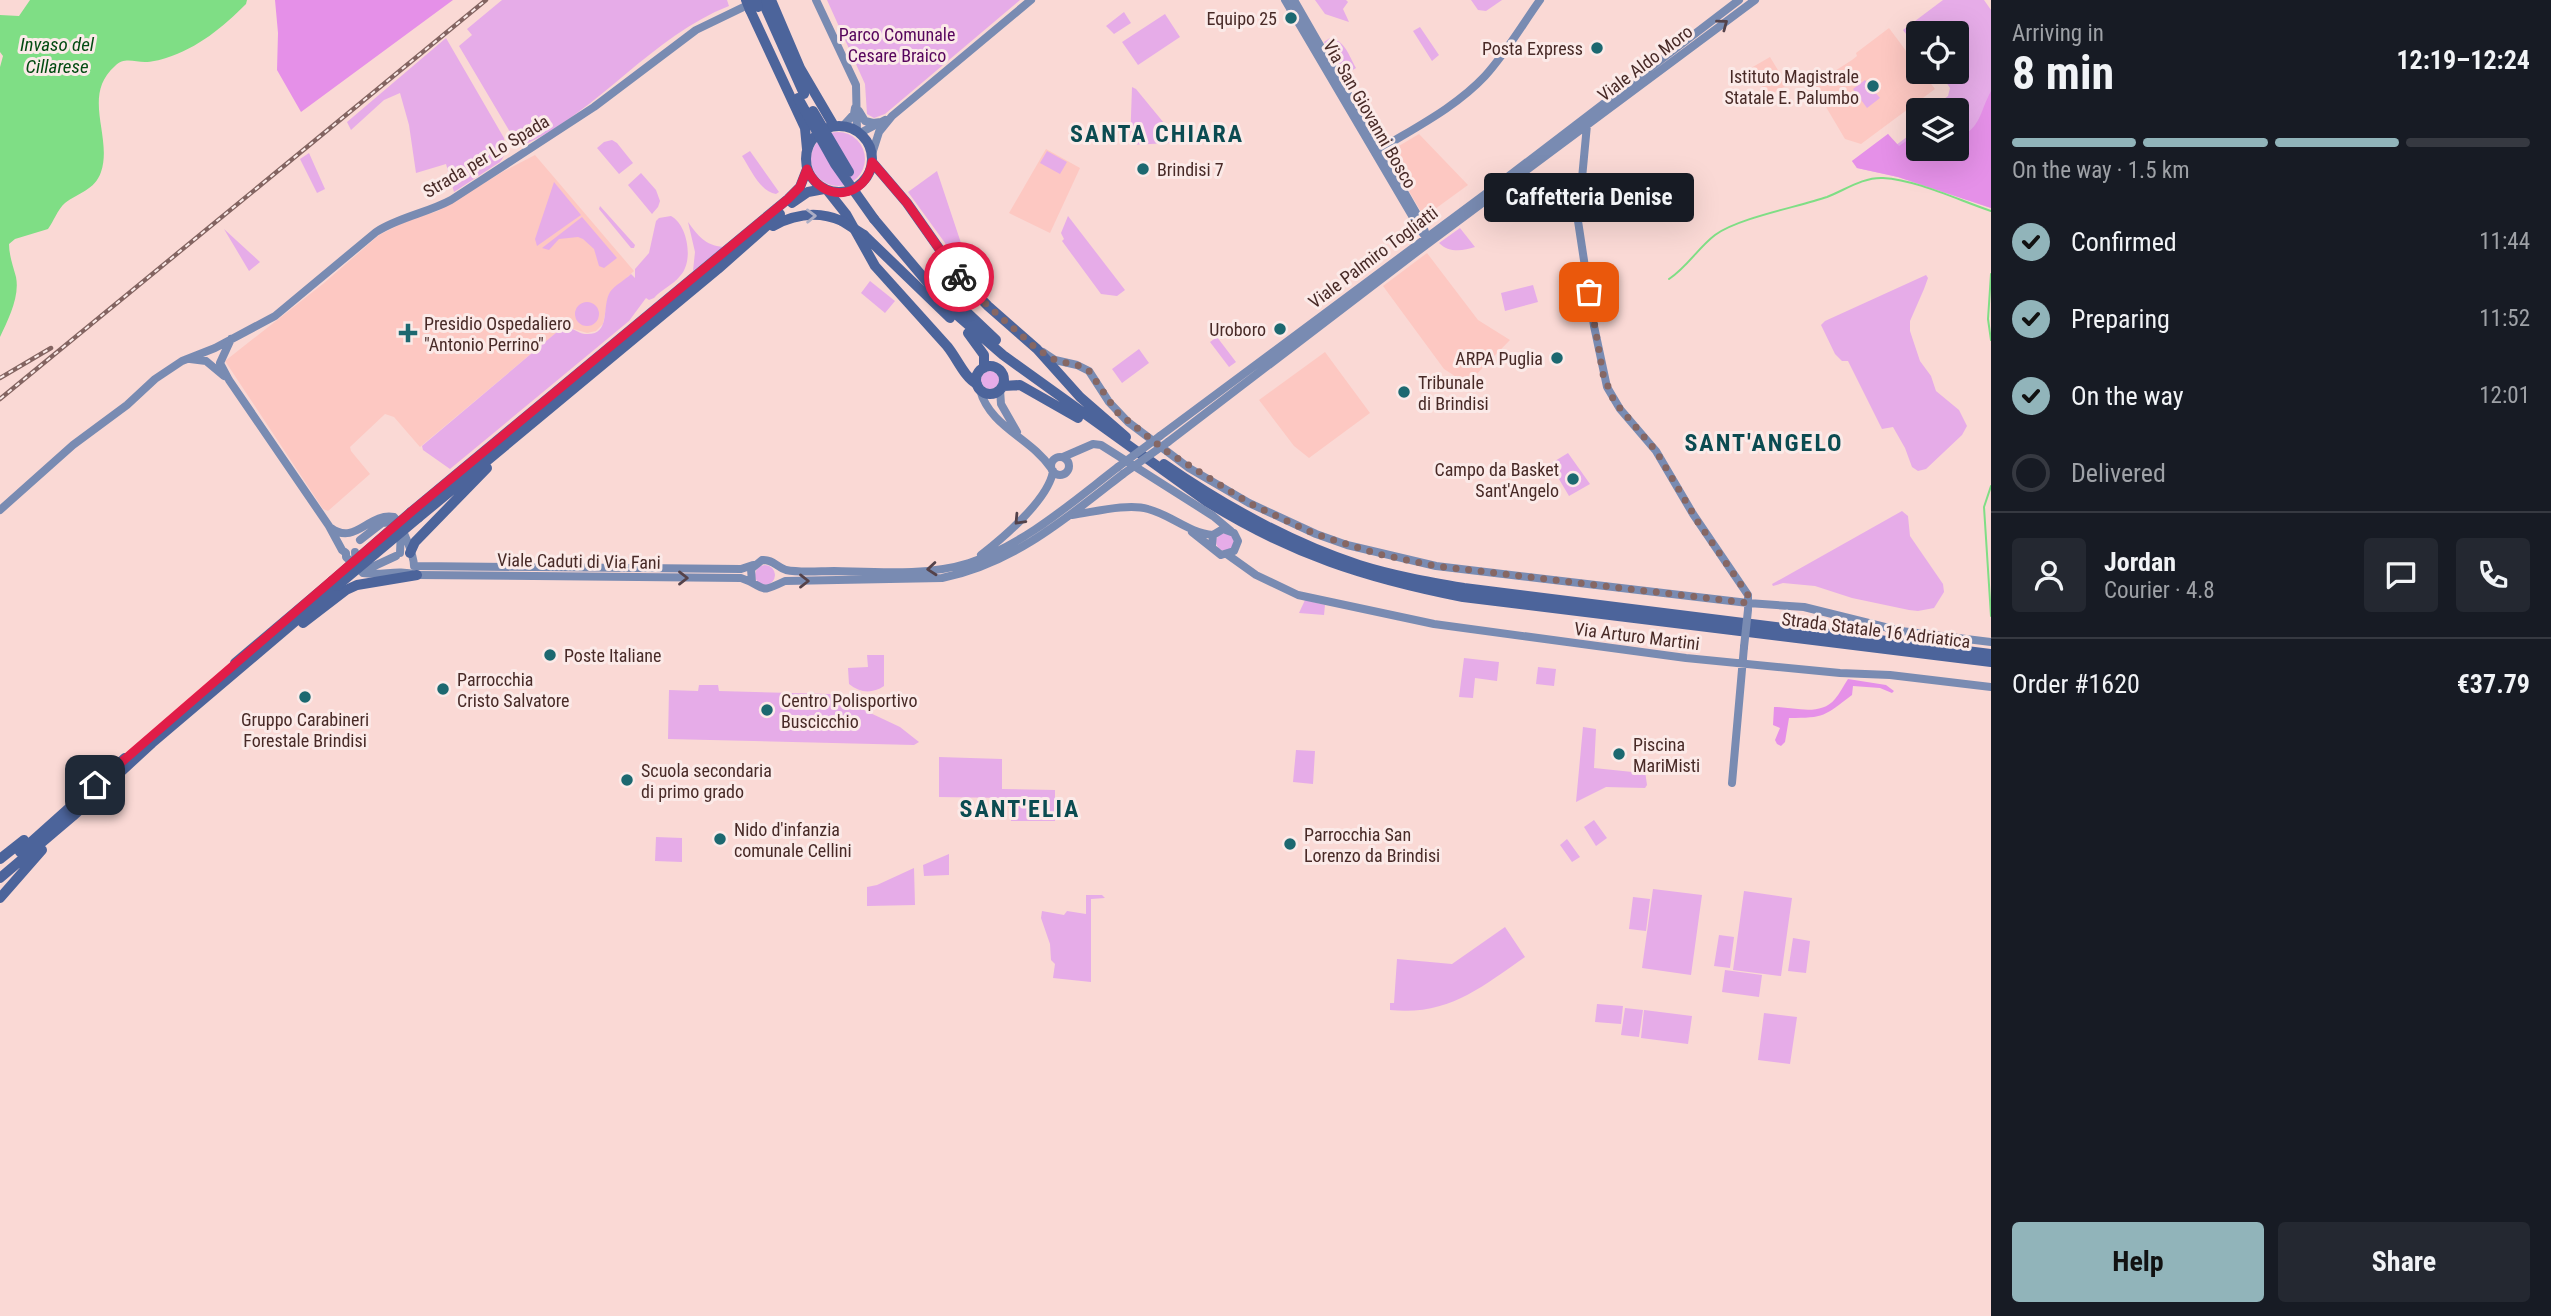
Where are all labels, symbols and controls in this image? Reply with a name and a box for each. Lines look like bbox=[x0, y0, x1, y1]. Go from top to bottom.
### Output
place label: Equipo 25 bbox=[1207, 8, 1277, 29]
marker: Equipo 25 bbox=[1283, 10, 1299, 26]
one-way arrow bbox=[1715, 19, 1728, 32]
text: Arriving in bbox=[2012, 20, 2104, 47]
street label: Viale Aldo Moro bbox=[1594, 21, 1696, 105]
map controls bbox=[1906, 21, 1969, 161]
button: locate bbox=[1906, 21, 1969, 84]
park label: Parco Comunale Cesare Braico bbox=[839, 24, 955, 66]
water label: Invaso del Cillarese bbox=[20, 33, 95, 78]
street label: Via San Giovanni Bosco bbox=[1319, 36, 1421, 192]
place label: Posta Express bbox=[1482, 38, 1583, 59]
marker: Posta Express bbox=[1589, 40, 1605, 56]
text: 12:19–12:24 bbox=[2396, 45, 2530, 75]
text: 8 min bbox=[2012, 46, 2114, 100]
place label: Istituto Magistrale Statale E. Palumbo bbox=[1724, 66, 1859, 108]
marker: Istituto Magistrale Statale E. Palumbo bbox=[1865, 78, 1881, 94]
button: layers bbox=[1906, 98, 1969, 161]
street label: Strada per Lo Spada bbox=[419, 110, 553, 202]
district label: SANTA CHIARA bbox=[1070, 120, 1244, 148]
text: On the way · 1.5 km bbox=[2012, 157, 2190, 184]
place label: Brindisi 7 bbox=[1157, 159, 1224, 180]
marker: Brindisi 7 bbox=[1135, 161, 1151, 177]
callout: Caffetteria Denise bbox=[1484, 173, 1694, 222]
text: Caffetteria Denise bbox=[1506, 184, 1672, 211]
street label: Viale Palmiro Togliatti bbox=[1304, 202, 1442, 312]
one-way arrow bbox=[806, 208, 817, 223]
icon: check bbox=[2012, 223, 2050, 261]
text: Confirmed bbox=[2071, 227, 2177, 257]
text: 11:44 bbox=[2479, 228, 2530, 255]
courier bbox=[924, 242, 994, 312]
icon: bike bbox=[940, 258, 978, 296]
pin bbox=[1559, 262, 1619, 322]
icon: bag bbox=[1570, 273, 1608, 311]
icon: check bbox=[2012, 300, 2050, 338]
text: Preparing bbox=[2071, 304, 2170, 334]
text: 11:52 bbox=[2479, 305, 2530, 332]
place label: Presidio Ospedaliero "Antonio Perrino" bbox=[424, 313, 571, 355]
place label: Uroboro bbox=[1209, 319, 1266, 340]
marker: Uroboro bbox=[1272, 321, 1288, 337]
marker: Presidio Ospedaliero "Antonio Perrino" bbox=[398, 323, 418, 343]
place label: ARPA Puglia bbox=[1455, 348, 1543, 369]
marker: ARPA Puglia bbox=[1549, 350, 1565, 366]
place label: Tribunale di Brindisi bbox=[1418, 372, 1489, 414]
icon: check bbox=[2012, 377, 2050, 415]
text: On the way bbox=[2071, 381, 2184, 411]
text: 12:01 bbox=[2479, 382, 2530, 409]
marker: Tribunale di Brindisi bbox=[1396, 384, 1412, 400]
district label: SANT'ANGELO bbox=[1684, 429, 1844, 457]
text: Delivered bbox=[2071, 458, 2166, 488]
place label: Campo da Basket Sant'Angelo bbox=[1435, 459, 1559, 501]
marker: Campo da Basket Sant'Angelo bbox=[1565, 471, 1581, 487]
one-way arrow bbox=[1014, 512, 1027, 525]
button: person bbox=[2012, 538, 2086, 612]
button: chat bbox=[2364, 538, 2438, 612]
button: phone bbox=[2456, 538, 2530, 612]
text: Jordan bbox=[2104, 547, 2176, 577]
street label: Viale Caduti di Via Fani bbox=[497, 549, 661, 573]
one-way arrow bbox=[926, 561, 937, 576]
one-way arrow bbox=[678, 570, 689, 586]
one-way arrow bbox=[799, 573, 809, 589]
text: Courier · 4.8 bbox=[2104, 577, 2215, 604]
street label: Strada Statale 16 Adriatica bbox=[1780, 608, 1972, 652]
street label: Via Arturo Martini bbox=[1573, 618, 1701, 654]
place label: Poste Italiane bbox=[564, 645, 662, 666]
marker: Poste Italiane bbox=[542, 647, 558, 663]
place label: Parrocchia Cristo Salvatore bbox=[457, 669, 570, 711]
text: Order #1620 bbox=[2012, 669, 2140, 699]
text: €37.79 bbox=[2457, 669, 2530, 699]
marker: Parrocchia Cristo Salvatore bbox=[435, 681, 451, 697]
marker: Gruppo Carabineri Forestale Brindisi bbox=[297, 689, 313, 705]
place label: Centro Polisportivo Buscicchio bbox=[781, 690, 917, 732]
marker: Centro Polisportivo Buscicchio bbox=[759, 702, 775, 718]
place label: Gruppo Carabineri Forestale Brindisi bbox=[241, 709, 369, 751]
place label: Piscina MariMisti bbox=[1633, 734, 1700, 776]
marker: Piscina MariMisti bbox=[1611, 746, 1627, 762]
pin bbox=[65, 755, 125, 815]
place label: Scuola secondaria di primo grado bbox=[641, 760, 772, 802]
icon: home bbox=[76, 766, 114, 804]
marker: Scuola secondaria di primo grado bbox=[619, 772, 635, 788]
district label: SANT'ELIA bbox=[960, 795, 1080, 823]
place label: Nido d'infanzia comunale Cellini bbox=[734, 819, 852, 861]
place label: Parrocchia San Lorenzo da Brindisi bbox=[1304, 824, 1440, 866]
marker: Nido d'infanzia comunale Cellini bbox=[712, 831, 728, 847]
marker: Parrocchia San Lorenzo da Brindisi bbox=[1282, 836, 1298, 852]
button: Help bbox=[2012, 1222, 2264, 1302]
button: Share bbox=[2278, 1222, 2530, 1302]

